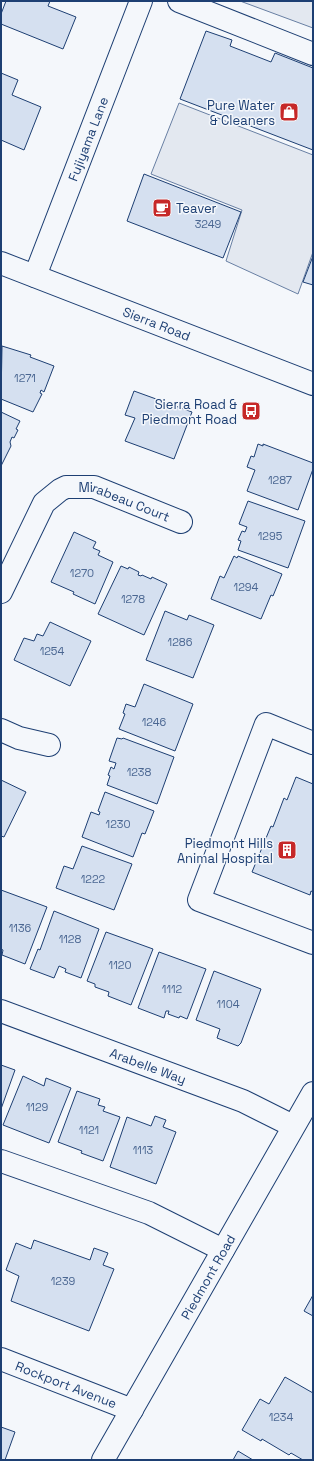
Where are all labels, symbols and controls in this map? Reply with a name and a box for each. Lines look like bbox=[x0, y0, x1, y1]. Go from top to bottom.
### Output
street label: Fujiyama Lane bbox=[64, 94, 112, 183]
place label: Pure Water & Cleaners bbox=[207, 97, 275, 129]
shop icon: Pure Water & Cleaners bbox=[278, 101, 300, 123]
cafe icon: Teaver bbox=[151, 197, 173, 219]
place label: Teaver bbox=[176, 200, 217, 217]
house number: 3249 bbox=[195, 217, 222, 231]
street label: Sierra Road bbox=[120, 303, 193, 344]
house number: 1271 bbox=[14, 371, 36, 385]
place label: Sierra Road & Piedmont Road bbox=[142, 396, 237, 428]
bus stop icon: Sierra Road & Piedmont Road bbox=[240, 400, 262, 422]
house number: 1287 bbox=[268, 473, 292, 487]
street label: Mirabeau Court bbox=[79, 479, 172, 525]
house number: 1295 bbox=[258, 529, 283, 543]
house number: 1270 bbox=[70, 566, 94, 580]
house number: 1294 bbox=[234, 580, 259, 594]
house number: 1278 bbox=[121, 592, 145, 606]
house number: 1286 bbox=[168, 635, 193, 649]
house number: 1254 bbox=[40, 644, 64, 658]
house number: 1246 bbox=[142, 715, 167, 729]
house number: 1238 bbox=[127, 765, 151, 779]
house number: 1230 bbox=[106, 817, 130, 831]
place label: Piedmont Hills Animal Hospital bbox=[177, 835, 273, 867]
building icon: Piedmont Hills Animal Hospital bbox=[276, 839, 298, 861]
house number: 1222 bbox=[81, 872, 106, 886]
house number: 1136 bbox=[9, 921, 32, 935]
house number: 1128 bbox=[59, 932, 81, 946]
house number: 1120 bbox=[109, 958, 131, 972]
house number: 1112 bbox=[162, 982, 183, 996]
house number: 1104 bbox=[216, 997, 240, 1011]
street label: Arabelle Way bbox=[108, 1044, 189, 1088]
house number: 1129 bbox=[26, 1100, 49, 1114]
house number: 1121 bbox=[79, 1123, 99, 1137]
house number: 1113 bbox=[133, 1143, 154, 1157]
street label: Piedmont Road bbox=[177, 1231, 239, 1322]
house number: 1239 bbox=[51, 1274, 76, 1288]
street label: Rockport Avenue bbox=[13, 1357, 119, 1412]
house number: 1234 bbox=[269, 1410, 293, 1424]

